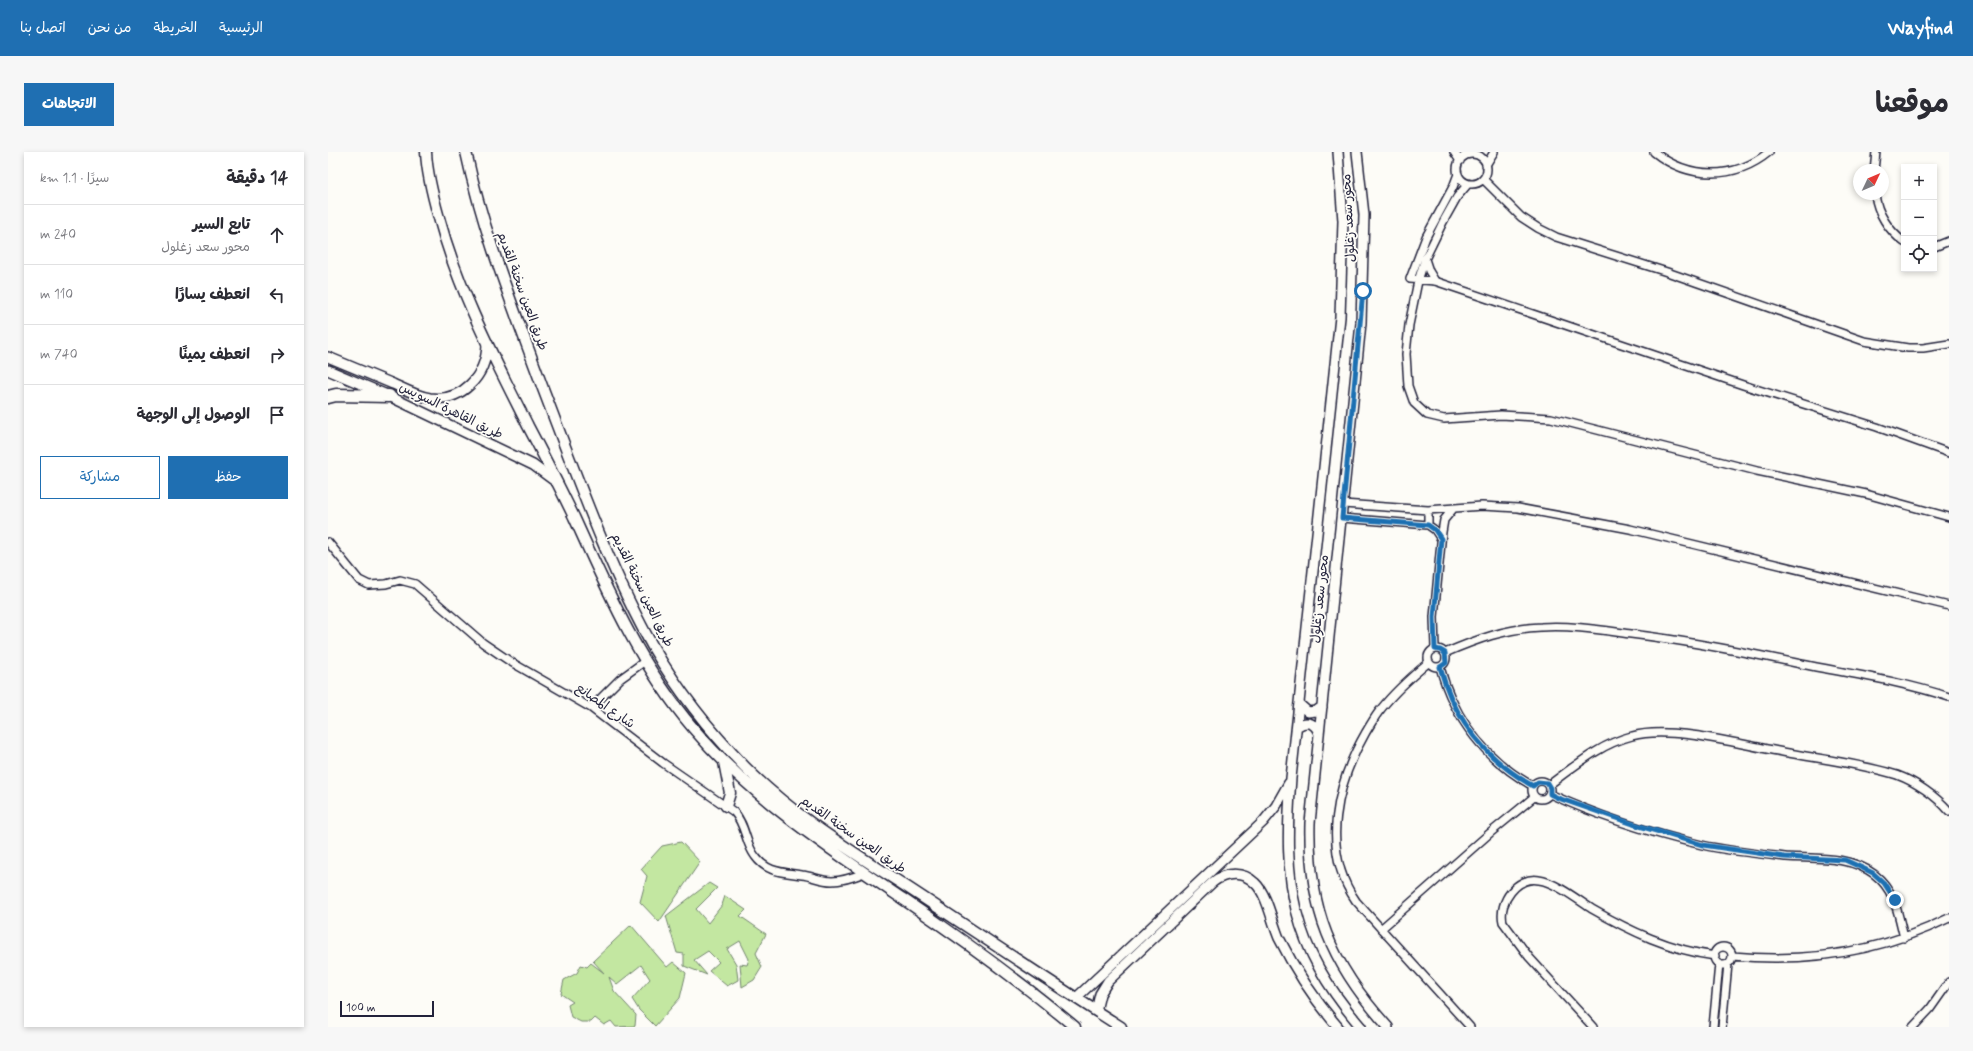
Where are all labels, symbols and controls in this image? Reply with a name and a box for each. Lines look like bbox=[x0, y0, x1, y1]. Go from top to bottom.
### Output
text: Wayfind bbox=[1888, 16, 1953, 41]
text: اتصل بنا bbox=[20, 19, 66, 37]
text: من نحن bbox=[88, 19, 131, 37]
text: الخريطة bbox=[153, 19, 197, 37]
text: الرئيسية bbox=[219, 19, 263, 37]
button: الاتجاهات bbox=[24, 83, 114, 126]
text: موقعنا bbox=[1875, 86, 1949, 123]
north arrow bbox=[1853, 164, 1889, 200]
map controls bbox=[1901, 164, 1937, 272]
button: + bbox=[1901, 164, 1937, 200]
text: 14 دقيقة bbox=[226, 167, 288, 189]
text: سيرًا · 1.1 km bbox=[40, 170, 109, 187]
street label: محور سعد زغلول bbox=[1338, 173, 1360, 263]
button: − bbox=[1901, 200, 1937, 236]
text: تابع السير bbox=[192, 215, 250, 235]
icon: ahead bbox=[266, 224, 288, 246]
text: 240 m bbox=[40, 226, 76, 243]
street label: طريق العين سخنة القديم bbox=[492, 229, 551, 353]
button: locate bbox=[1901, 236, 1937, 272]
text: محور سعد زغلول bbox=[161, 239, 250, 256]
route start bbox=[1354, 282, 1372, 300]
icon: left bbox=[266, 284, 288, 306]
text: انعطف يسارًا bbox=[175, 285, 250, 305]
text: 110 m bbox=[40, 286, 73, 303]
icon: right bbox=[266, 344, 288, 366]
text: انعطف يمينًا bbox=[179, 345, 250, 365]
text: 740 m bbox=[40, 346, 77, 363]
street label: طريق القاهرة السويس bbox=[396, 379, 506, 443]
icon: arrive bbox=[266, 404, 288, 426]
text: الوصول إلى الوجهة bbox=[136, 405, 250, 425]
button: مشاركة bbox=[40, 456, 160, 499]
button: حفظ bbox=[168, 456, 288, 499]
street label: طريق العين سخنة القديم bbox=[606, 530, 677, 651]
street label: محور سعد زغلول bbox=[1307, 554, 1333, 644]
street label: شارع المصانع bbox=[571, 679, 638, 733]
street label: طريق العين سخنة القديم bbox=[796, 792, 909, 879]
route end bbox=[1886, 891, 1904, 909]
scale bar bbox=[340, 999, 434, 1018]
text: 100 m bbox=[346, 1001, 376, 1015]

